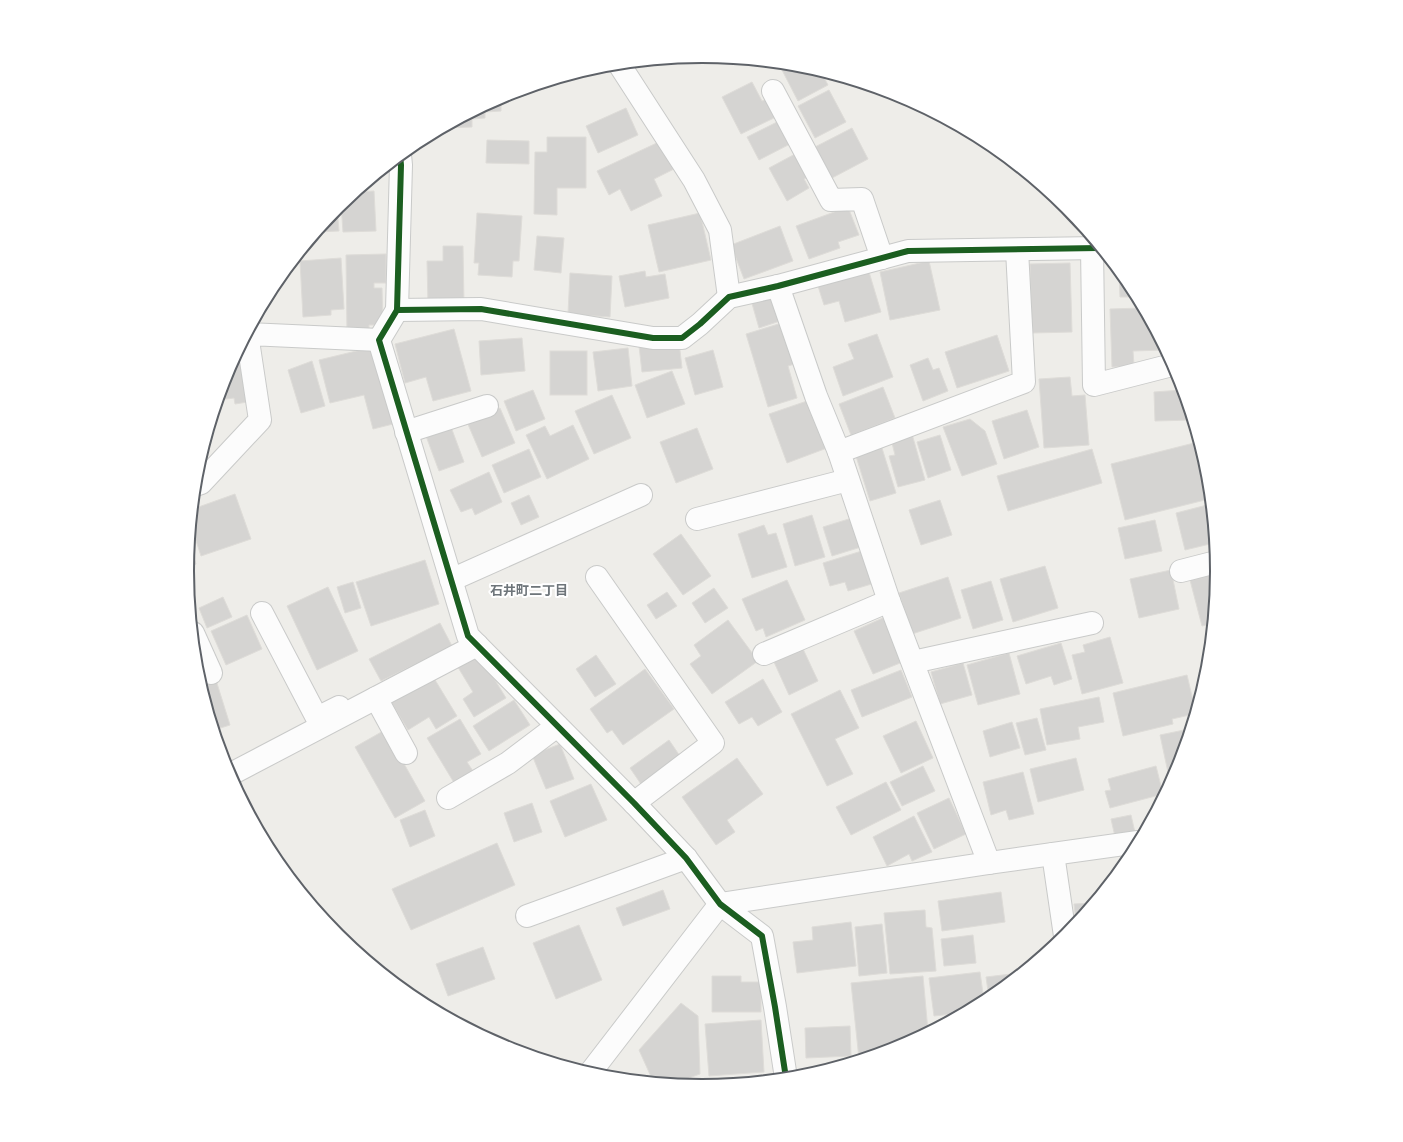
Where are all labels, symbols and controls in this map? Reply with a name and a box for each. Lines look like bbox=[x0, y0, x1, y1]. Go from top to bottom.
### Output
district label: 石井町二丁目 bbox=[490, 582, 568, 599]

